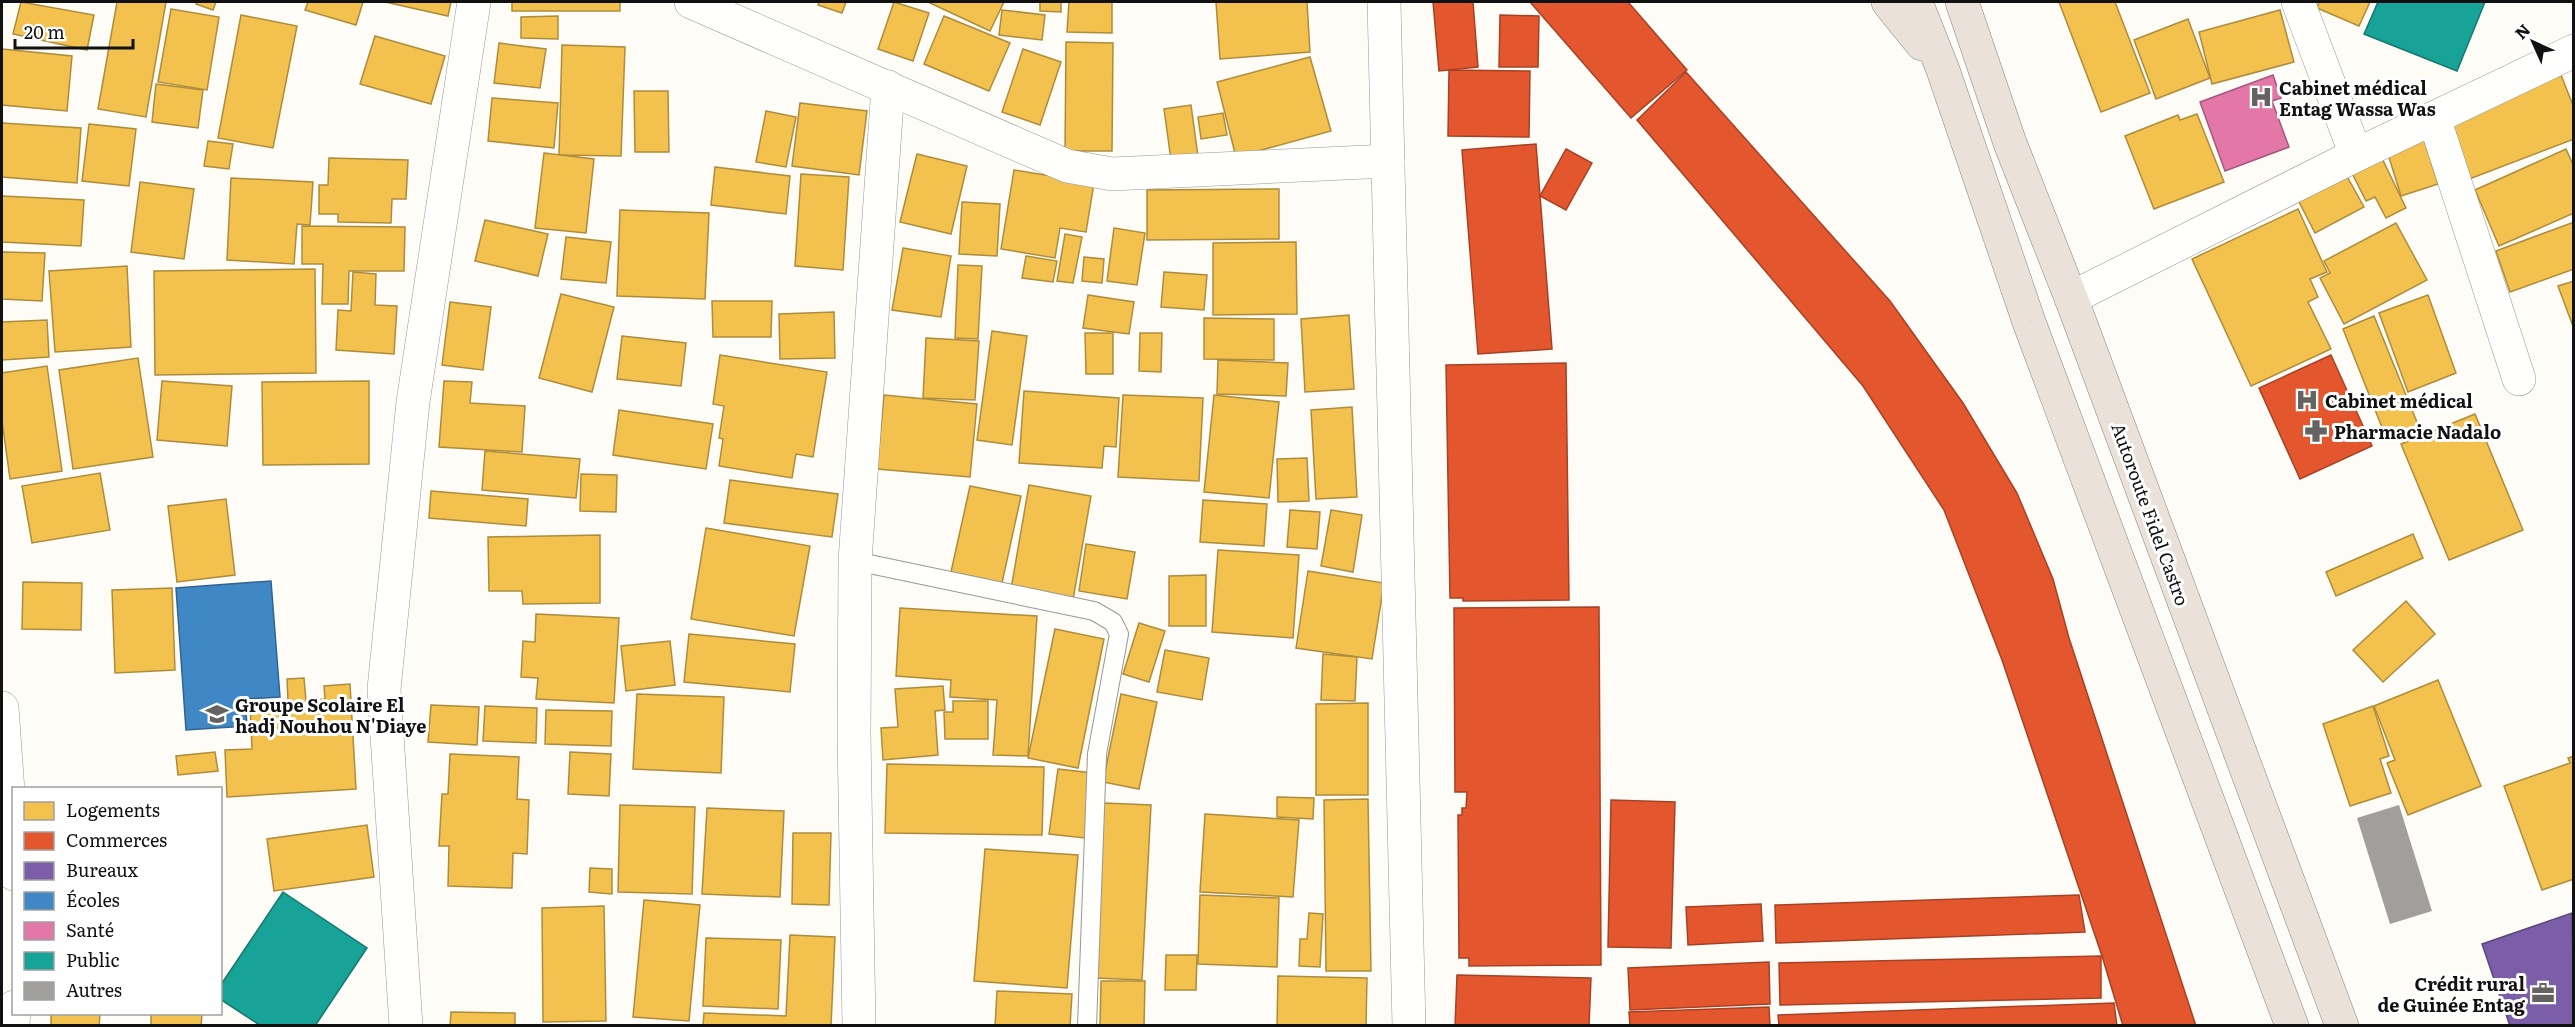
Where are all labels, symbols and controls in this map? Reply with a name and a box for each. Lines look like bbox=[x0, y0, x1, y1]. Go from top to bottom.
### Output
scale bar bbox=[15, 12, 134, 50]
north arrow bbox=[2503, 12, 2563, 72]
text: N bbox=[2508, 17, 2535, 44]
text: 20 m bbox=[24, 18, 65, 45]
place label: Cabinet médical Entag Wassa Was bbox=[2279, 74, 2436, 122]
hospital icon: Cabinet médical Entag Wassa Was bbox=[2248, 84, 2274, 110]
hospital icon: Cabinet médical bbox=[2294, 387, 2320, 413]
place label: Cabinet médical bbox=[2325, 387, 2473, 414]
pharmacy icon: Pharmacie Nadalo bbox=[2303, 418, 2329, 444]
place label: Pharmacie Nadalo bbox=[2334, 418, 2501, 445]
street label: Autoroute Fidel Castro bbox=[2105, 419, 2197, 609]
place label: Groupe Scolaire El hadj Nouhou N'Diaye bbox=[235, 691, 426, 739]
school or university icon: Groupe Scolaire El hadj Nouhou N'Diaye bbox=[204, 701, 230, 727]
legend bbox=[12, 787, 222, 1015]
text: Logements bbox=[66, 796, 160, 823]
text: Commerces bbox=[66, 826, 167, 853]
text: Bureaux bbox=[66, 856, 139, 883]
text: Écoles bbox=[66, 886, 120, 913]
text: Santé bbox=[66, 916, 114, 943]
text: Public bbox=[66, 946, 120, 973]
place label: Crédit rural de Guinée Entag bbox=[2378, 970, 2526, 1018]
text: Autres bbox=[66, 976, 122, 1003]
office icon: Crédit rural de Guinée Entag bbox=[2530, 980, 2556, 1006]

